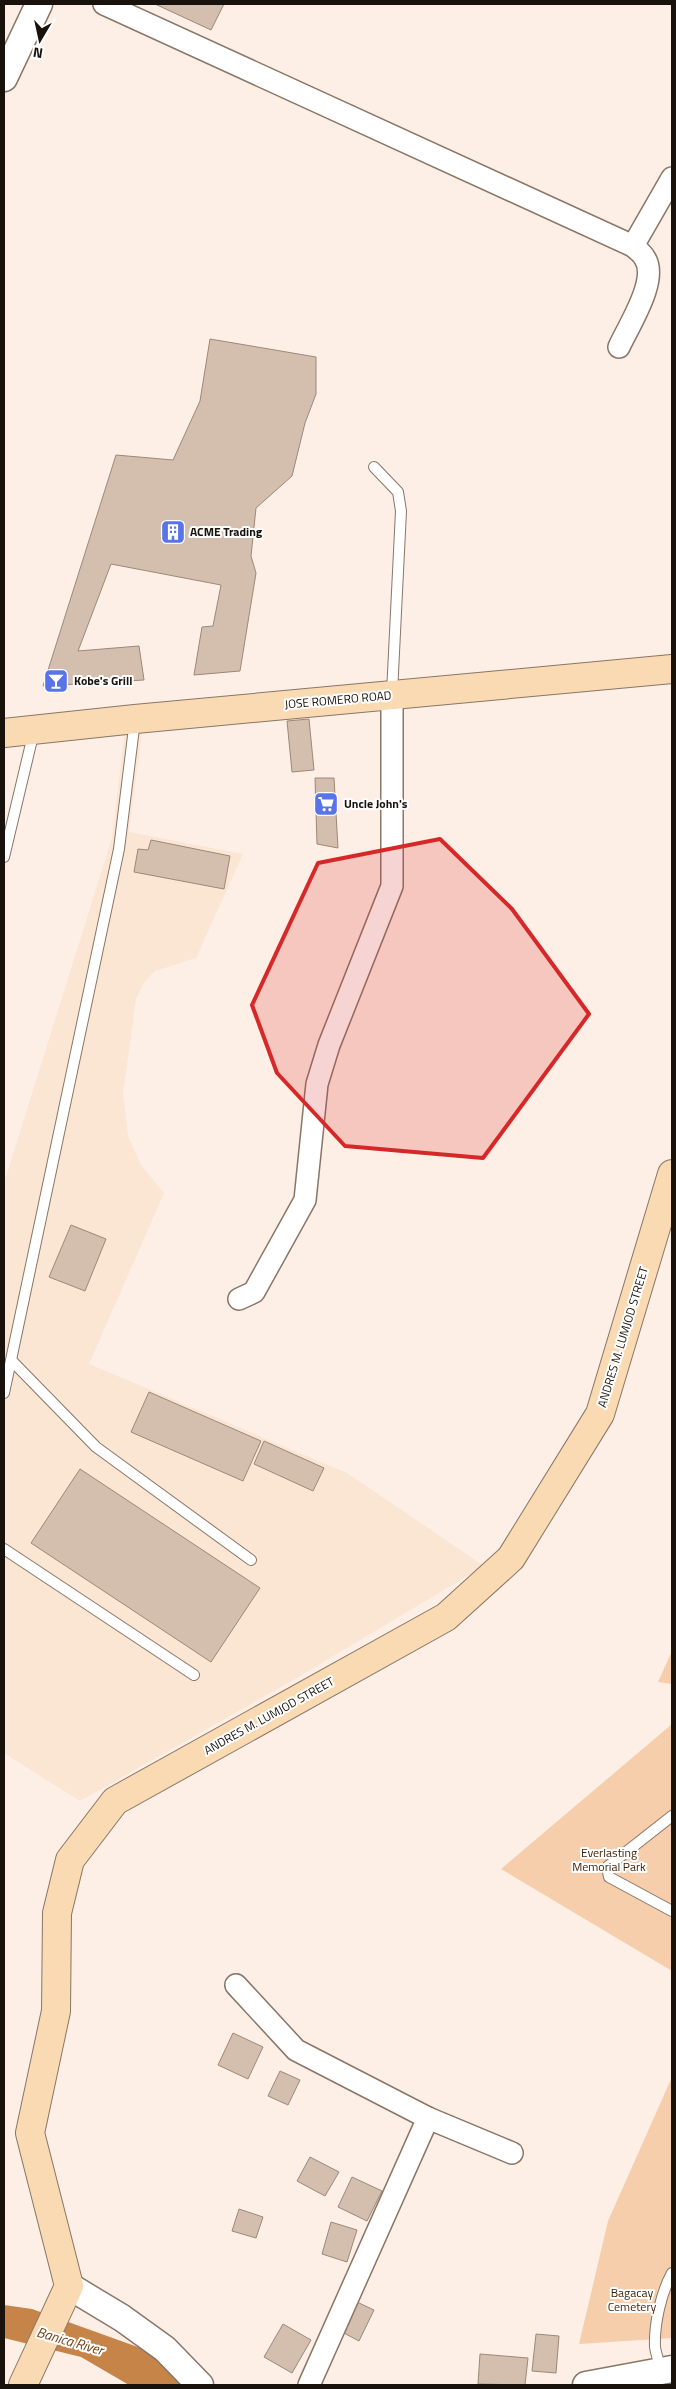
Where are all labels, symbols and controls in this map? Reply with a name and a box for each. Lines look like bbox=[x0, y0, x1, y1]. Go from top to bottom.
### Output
north arrow bbox=[15, 15, 65, 65]
text: N bbox=[31, 42, 44, 64]
building icon: ACME Trading bbox=[160, 519, 186, 545]
place label: ACME Trading bbox=[190, 522, 263, 541]
bar icon: Kobe's Grill bbox=[43, 668, 69, 694]
place label: Kobe's Grill bbox=[74, 671, 132, 690]
street label: JOSE ROMERO ROAD bbox=[284, 685, 392, 714]
supermarket icon: Uncle John's bbox=[313, 791, 339, 817]
place label: Uncle John's bbox=[344, 794, 408, 813]
street label: ANDRES M. LUMJOD STREET bbox=[592, 1263, 653, 1410]
street label: ANDRES M. LUMJOD STREET bbox=[200, 1671, 338, 1759]
park label: Everlasting Memorial Park bbox=[572, 1843, 646, 1876]
park label: Bagacay Cemetery bbox=[608, 2283, 657, 2316]
water label: Banica River bbox=[34, 2321, 107, 2360]

